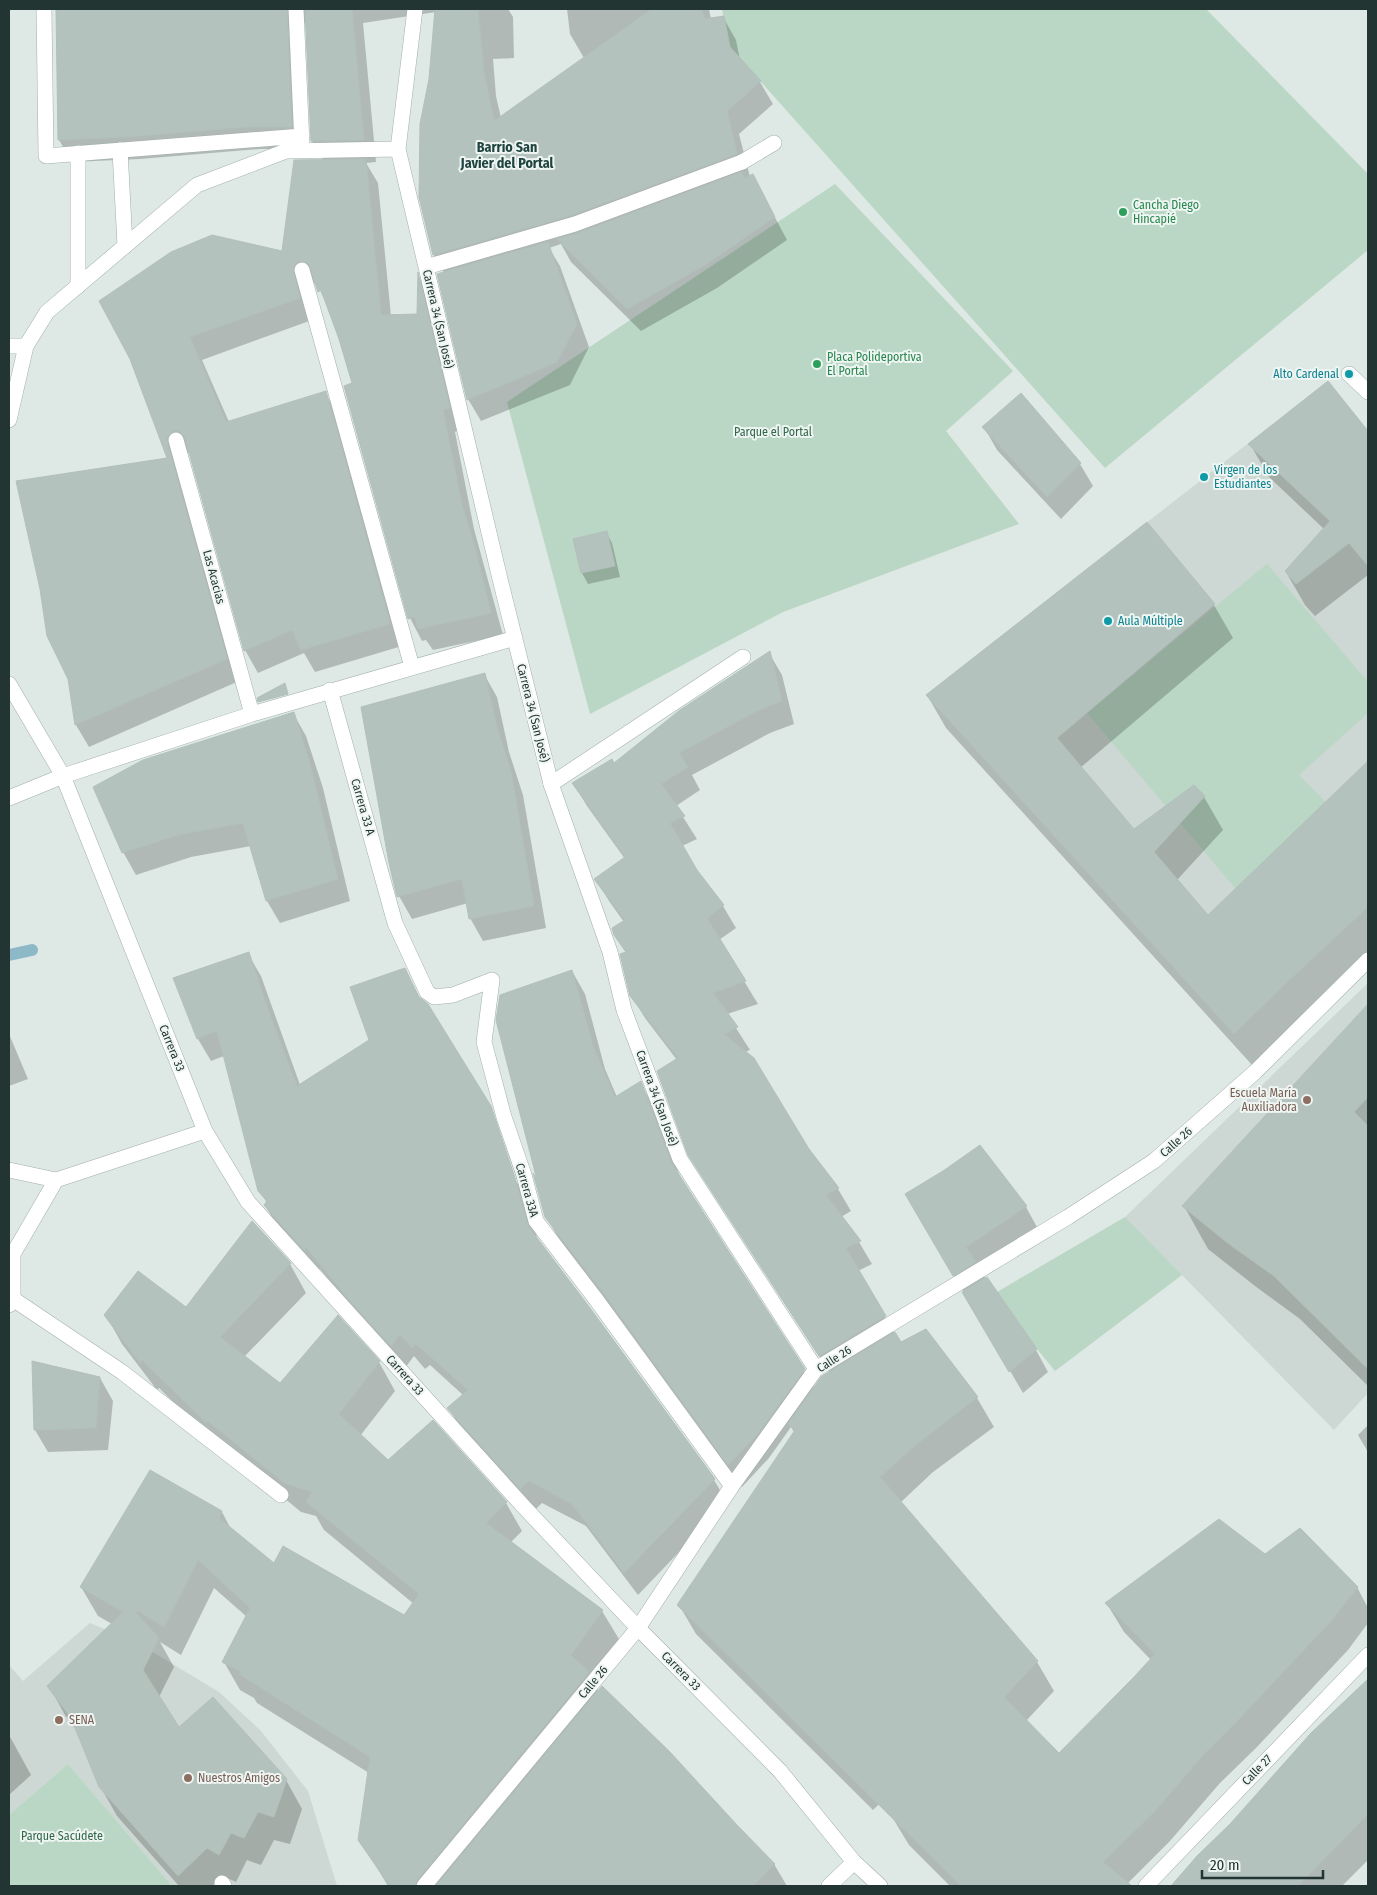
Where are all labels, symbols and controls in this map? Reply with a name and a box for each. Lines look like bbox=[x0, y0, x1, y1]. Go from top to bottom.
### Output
district label: Barrio San Javier del Portal bbox=[460, 139, 554, 172]
place label: Cancha Diego Hincapié bbox=[1133, 198, 1199, 226]
marker: Cancha Diego Hincapié bbox=[1117, 206, 1129, 218]
street label: Carrera 34 (San José) bbox=[420, 268, 456, 370]
place label: Placa Polideportiva El Portal bbox=[827, 350, 922, 378]
marker: Placa Polideportiva El Portal bbox=[811, 358, 823, 370]
place label: Alto Cardenal bbox=[1273, 367, 1339, 381]
marker: Alto Cardenal bbox=[1343, 368, 1355, 380]
park label: Parque el Portal bbox=[734, 425, 812, 439]
place label: Virgen de los Estudiantes bbox=[1214, 463, 1277, 491]
marker: Virgen de los Estudiantes bbox=[1198, 471, 1210, 483]
street label: Las Acacias bbox=[200, 548, 228, 606]
place label: Aula Múltiple bbox=[1118, 614, 1183, 628]
marker: Aula Múltiple bbox=[1102, 615, 1114, 627]
street label: Carrera 34 (San José) bbox=[514, 662, 552, 764]
street label: Carrera 33 A bbox=[348, 777, 378, 838]
street label: Carrera 33 bbox=[156, 1023, 188, 1073]
street label: Carrera 34 (San José) bbox=[633, 1048, 681, 1148]
place label: Escuela María Auxiliadora bbox=[1230, 1086, 1297, 1114]
marker: Escuela María Auxiliadora bbox=[1301, 1094, 1313, 1106]
street label: Calle 26 bbox=[1157, 1124, 1195, 1160]
street label: Carrera 33A bbox=[513, 1161, 542, 1219]
street label: Calle 26 bbox=[814, 1343, 854, 1375]
street label: Carrera 33 bbox=[383, 1352, 427, 1398]
street label: Carrera 33 bbox=[659, 1649, 703, 1693]
street label: Calle 26 bbox=[575, 1663, 611, 1701]
place label: SENA bbox=[69, 1713, 95, 1727]
marker: SENA bbox=[53, 1714, 65, 1726]
street label: Calle 27 bbox=[1239, 1752, 1275, 1788]
place label: Nuestros Amigos bbox=[198, 1771, 280, 1785]
marker: Nuestros Amigos bbox=[182, 1772, 194, 1784]
park label: Parque Sacúdete bbox=[21, 1829, 103, 1843]
scale bar bbox=[1202, 1848, 1323, 1880]
text: 20 m bbox=[1210, 1856, 1240, 1874]

